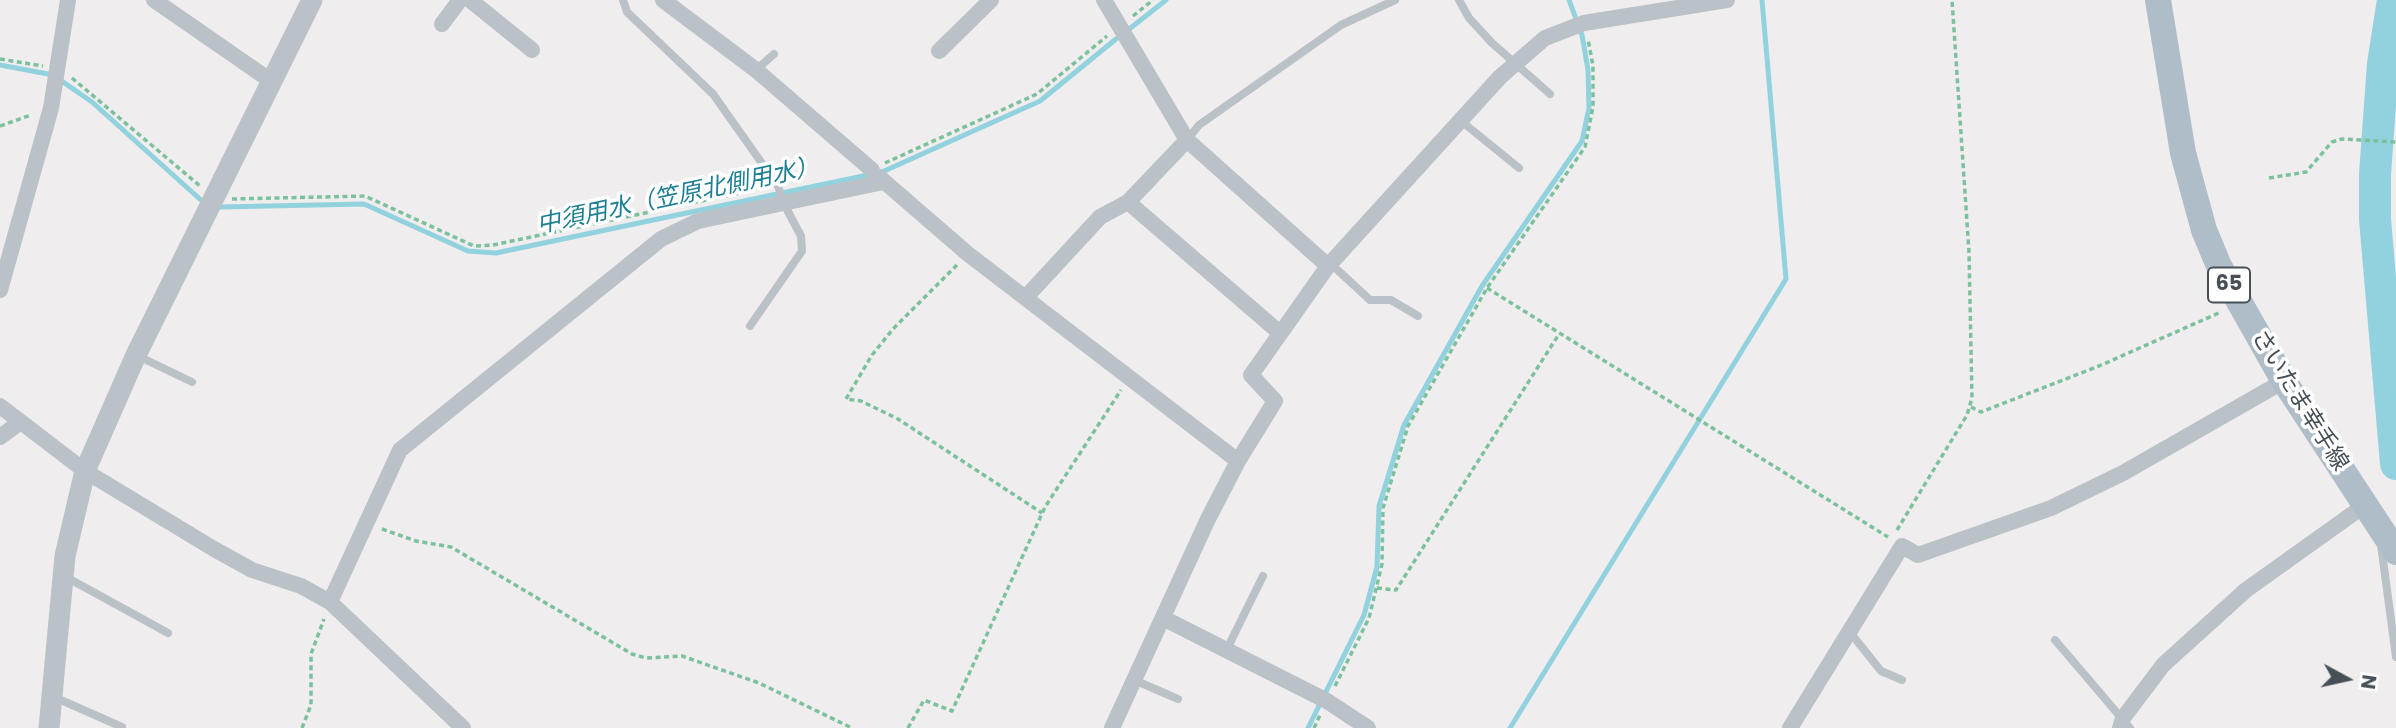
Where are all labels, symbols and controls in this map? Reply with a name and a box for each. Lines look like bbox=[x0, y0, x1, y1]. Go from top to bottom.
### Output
water label: 中須用水（笠原北側用水） bbox=[534, 153, 822, 241]
road number: 65 bbox=[2208, 268, 2250, 302]
street label: さいたま幸手線 bbox=[2245, 325, 2353, 477]
north arrow bbox=[2312, 644, 2382, 714]
text: N bbox=[2354, 673, 2383, 691]

